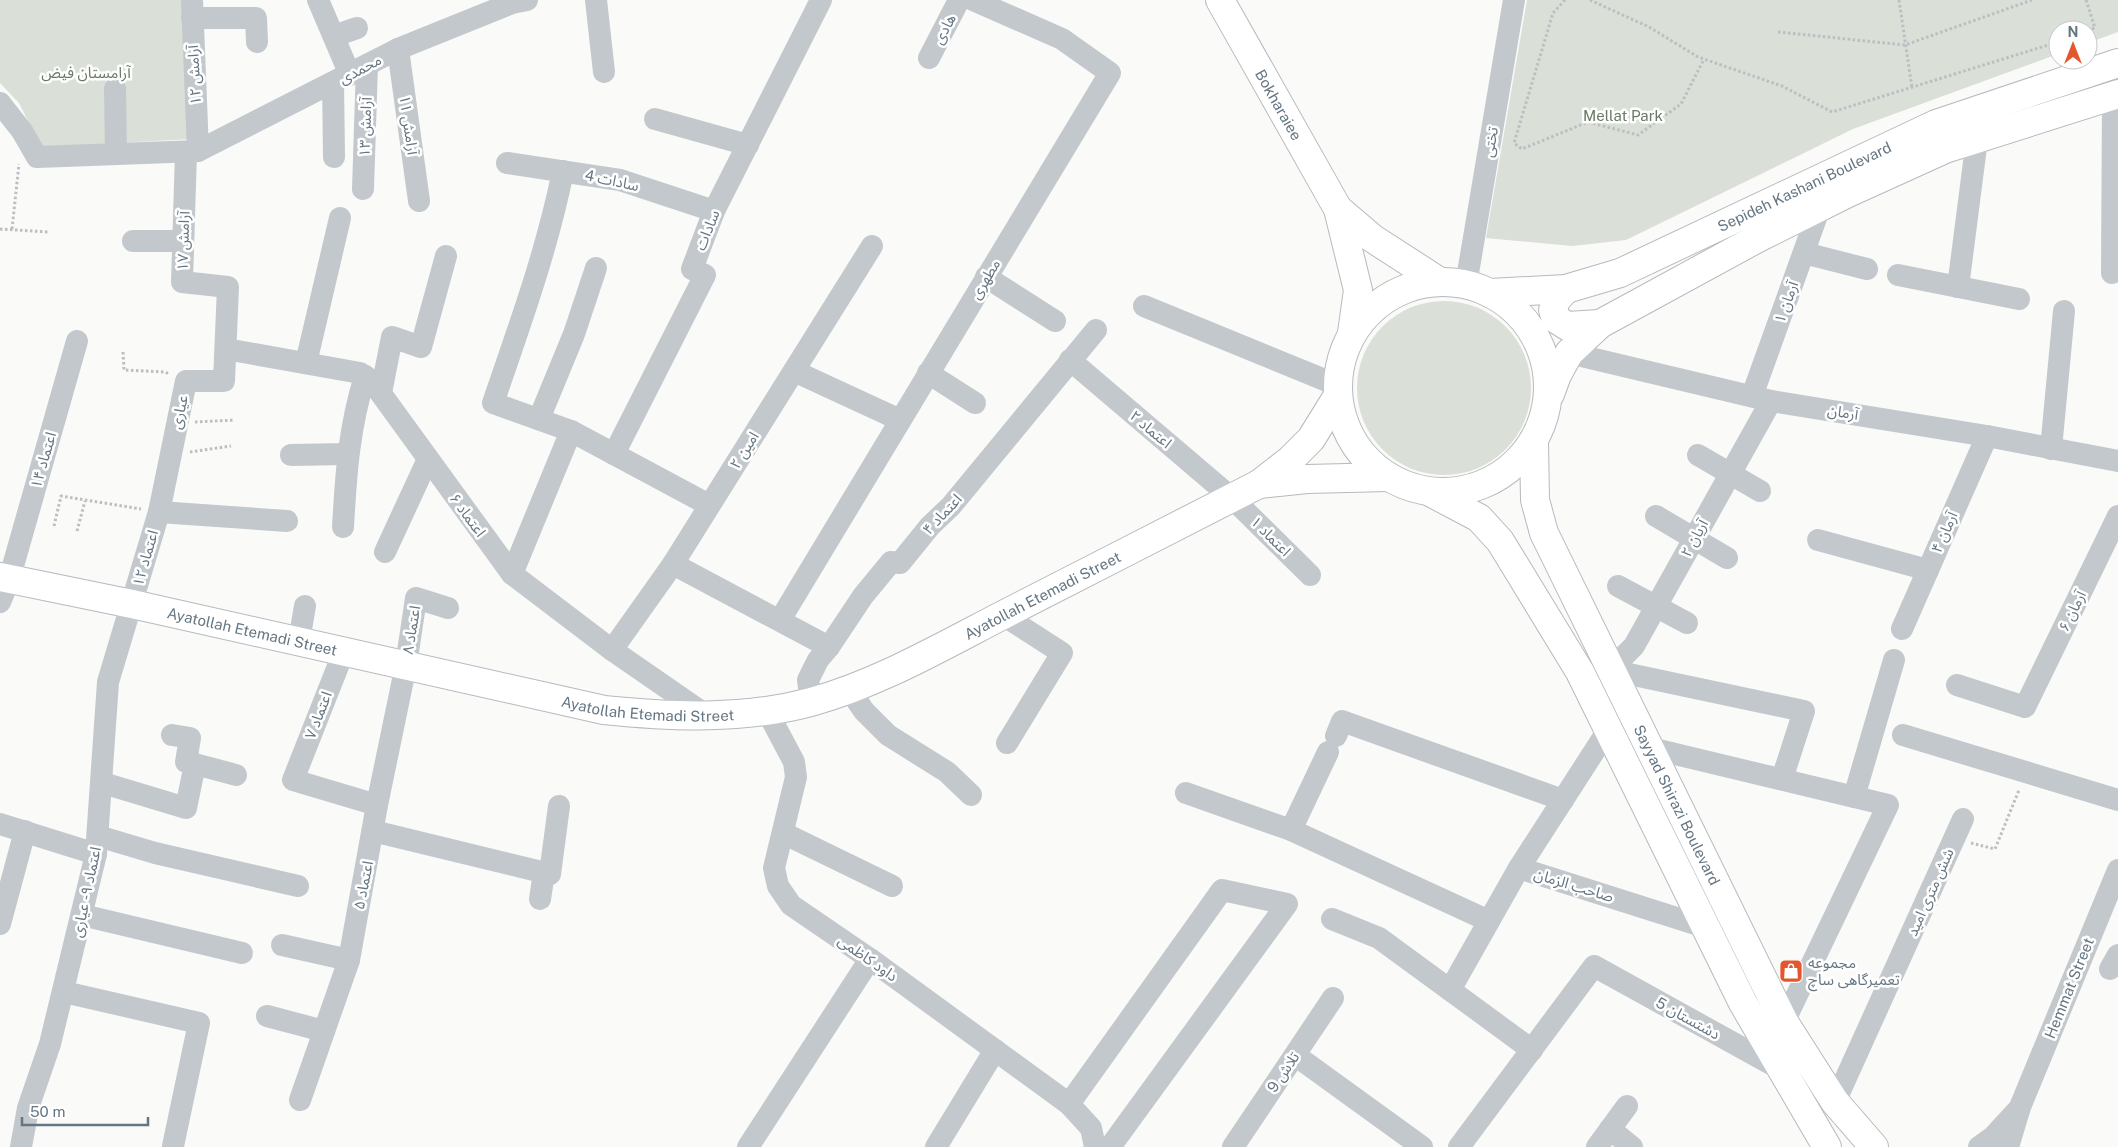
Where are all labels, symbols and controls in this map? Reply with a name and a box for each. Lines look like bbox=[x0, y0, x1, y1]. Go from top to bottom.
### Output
street label: هادی bbox=[929, 11, 960, 47]
north arrow bbox=[2048, 20, 2098, 70]
text: N bbox=[2068, 24, 2078, 40]
street label: آرامش ۱۲ bbox=[184, 44, 205, 105]
street label: محمدی bbox=[336, 51, 385, 88]
park label: آرامستان فیض bbox=[41, 64, 131, 82]
street label: Bokharaiee bbox=[1252, 66, 1306, 143]
street label: آرامش ۱۱ bbox=[395, 94, 422, 157]
street label: آرامش ۱۳ bbox=[355, 96, 376, 157]
park label: Mellat Park bbox=[1583, 107, 1663, 124]
street label: تختی bbox=[1479, 125, 1502, 159]
street label: Sepideh Kashani Boulevard bbox=[1714, 138, 1894, 234]
street label: سادات 4 bbox=[583, 166, 641, 194]
street label: سادات bbox=[691, 207, 723, 253]
street label: آرامش ۱۷ bbox=[173, 210, 194, 271]
street label: مطهری bbox=[967, 256, 1004, 303]
street label: آرمان ۱ bbox=[1771, 278, 1803, 326]
street label: عیاری bbox=[167, 393, 192, 431]
street label: آرمان bbox=[1826, 401, 1860, 424]
street label: اعتماد ۲ bbox=[1127, 407, 1175, 451]
street label: امین ۲ bbox=[726, 428, 763, 472]
street label: اعتماد ۱۴ bbox=[27, 430, 59, 490]
street label: اعتماد ۶ bbox=[447, 490, 489, 540]
street label: اعتماد ۴ bbox=[919, 490, 965, 538]
street label: آرمان ۴ bbox=[1927, 508, 1962, 556]
street label: اعتماد ۱ bbox=[1248, 513, 1294, 559]
street label: آریان ۲ bbox=[1677, 516, 1712, 560]
street label: اعتماد ۱۲ bbox=[129, 528, 161, 588]
street label: Ayatollah Etemadi Street bbox=[961, 548, 1123, 642]
street label: آرمان ۶ bbox=[2055, 587, 2090, 635]
street label: Ayatollah Etemadi Street bbox=[166, 604, 339, 658]
street label: اعتماد ۸ bbox=[399, 604, 423, 656]
street label: اعتماد ۷ bbox=[301, 689, 335, 741]
street label: Ayatollah Etemadi Street bbox=[560, 692, 735, 724]
street label: Sayyad Shirazi Boulevard bbox=[1631, 722, 1724, 888]
street label: اعتماد ۹ - عیاری bbox=[68, 845, 105, 939]
street label: شش متری امید bbox=[1903, 845, 1958, 939]
street label: اعتماد ۵ bbox=[350, 859, 376, 911]
street label: صاحب الزمان bbox=[1532, 865, 1616, 906]
street label: داود کاظمی bbox=[834, 931, 901, 985]
street label: Hemmat Street bbox=[2041, 935, 2097, 1041]
place label: مجموعه تعمیرگاهی ساچ bbox=[1808, 954, 1900, 992]
shop icon: مجموعه تعمیرگاهی ساچ bbox=[1778, 958, 1804, 984]
street label: دشتستان 5 bbox=[1652, 993, 1723, 1043]
street label: تلاش 9 bbox=[1263, 1049, 1303, 1096]
scale bar bbox=[22, 1094, 149, 1126]
text: 50 m bbox=[30, 1103, 65, 1120]

